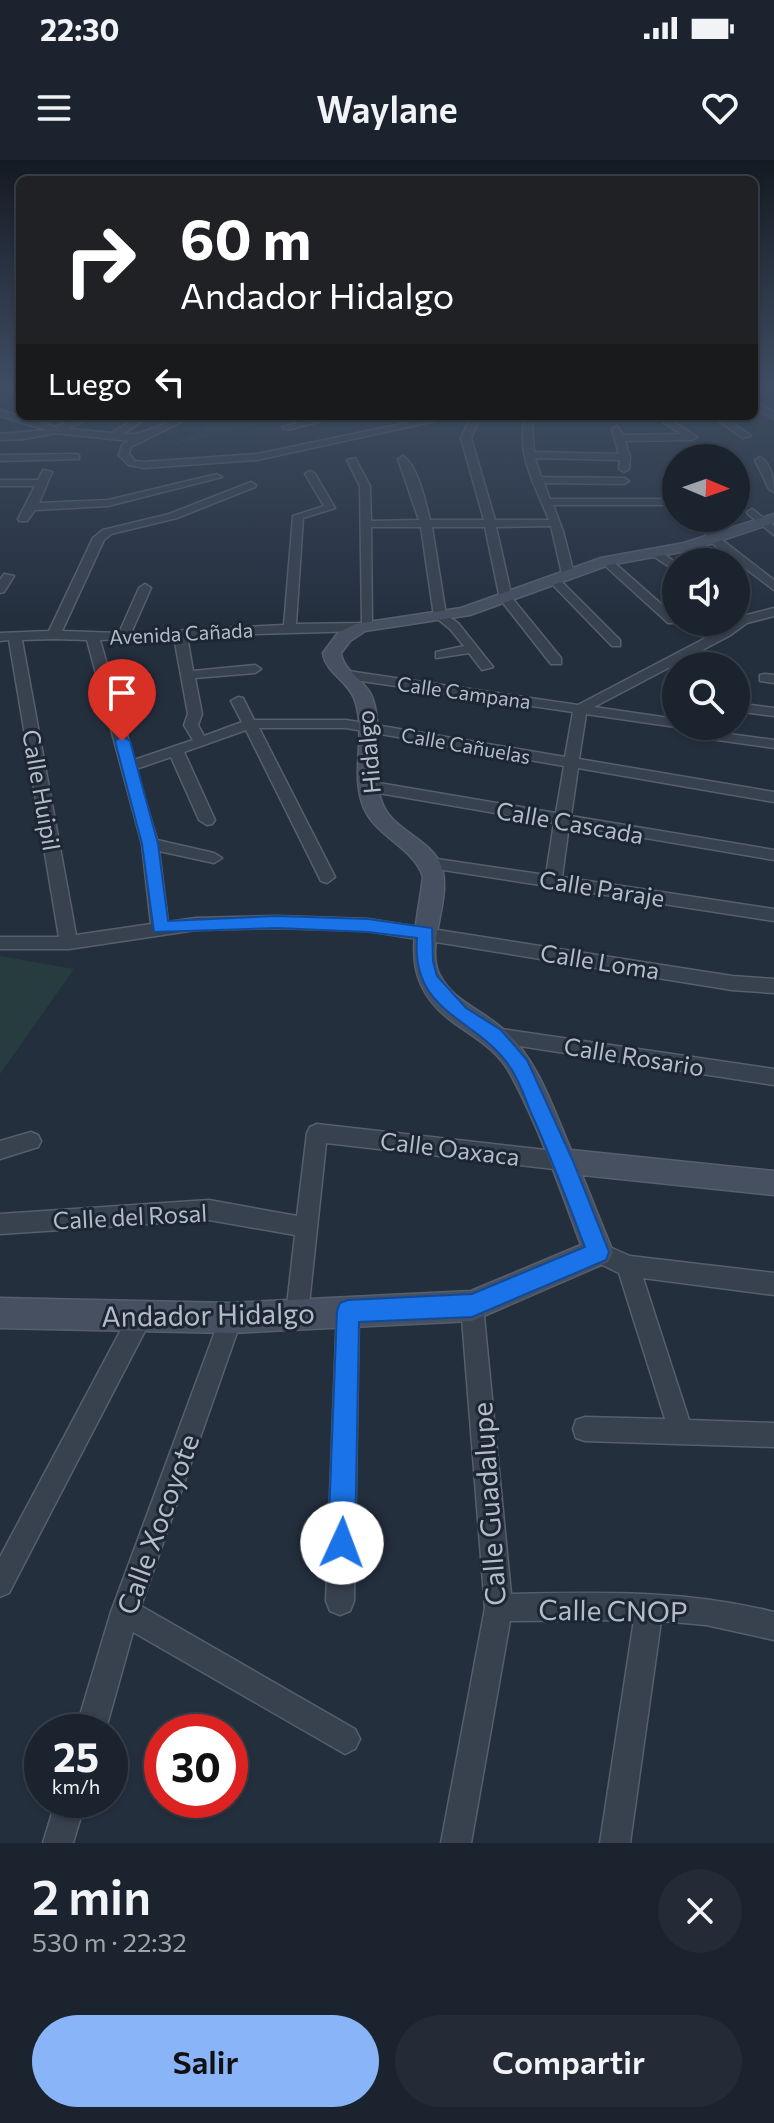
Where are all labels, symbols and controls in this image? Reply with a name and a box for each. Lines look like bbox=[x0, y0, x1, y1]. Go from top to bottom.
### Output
text: 22:30 bbox=[40, 10, 120, 47]
icon: menu bbox=[32, 86, 76, 130]
text: Waylane bbox=[316, 86, 458, 130]
icon: heart bbox=[698, 86, 742, 130]
text: 60 m bbox=[180, 203, 311, 272]
icon: right bbox=[48, 208, 152, 312]
text: Andador Hidalgo bbox=[180, 272, 454, 316]
icon: left bbox=[148, 360, 192, 404]
text: Luego bbox=[48, 364, 132, 401]
north arrow bbox=[662, 444, 750, 532]
map controls bbox=[662, 444, 750, 740]
button: sound bbox=[662, 548, 750, 636]
street label: Avenida Cañada bbox=[108, 617, 254, 649]
button: search bbox=[662, 652, 750, 740]
pin bbox=[88, 659, 156, 741]
icon: arrive bbox=[100, 671, 144, 715]
street label: Calle Campana bbox=[396, 671, 532, 713]
street label: Hidalgo bbox=[350, 709, 386, 795]
street label: Calle Cañuelas bbox=[400, 722, 532, 768]
street label: Calle Huipil bbox=[17, 727, 67, 853]
street label: Calle Cascada bbox=[494, 795, 646, 849]
street label: Calle Paraje bbox=[537, 864, 667, 912]
street label: Calle Loma bbox=[538, 937, 662, 985]
street label: Calle Rosario bbox=[562, 1031, 706, 1081]
street label: Calle Oaxaca bbox=[379, 1125, 521, 1171]
street label: Calle del Rosal bbox=[52, 1197, 208, 1235]
street label: Andador Hidalgo bbox=[101, 1295, 315, 1333]
street label: Calle Guadalupe bbox=[464, 1401, 512, 1607]
street label: Calle Xocoyote bbox=[109, 1429, 205, 1619]
position arrow bbox=[300, 1501, 384, 1585]
street label: Calle CNOP bbox=[538, 1592, 688, 1628]
speed limit sign: 30 bbox=[144, 1714, 248, 1818]
text: 25 bbox=[53, 1731, 99, 1780]
text: km/h bbox=[52, 1774, 100, 1798]
text: 2 min bbox=[32, 1866, 151, 1925]
button: close bbox=[658, 1869, 742, 1953]
text: 530 m · 22:32 bbox=[32, 1926, 187, 1957]
button: Salir bbox=[32, 2015, 379, 2107]
button: Compartir bbox=[395, 2015, 742, 2107]

